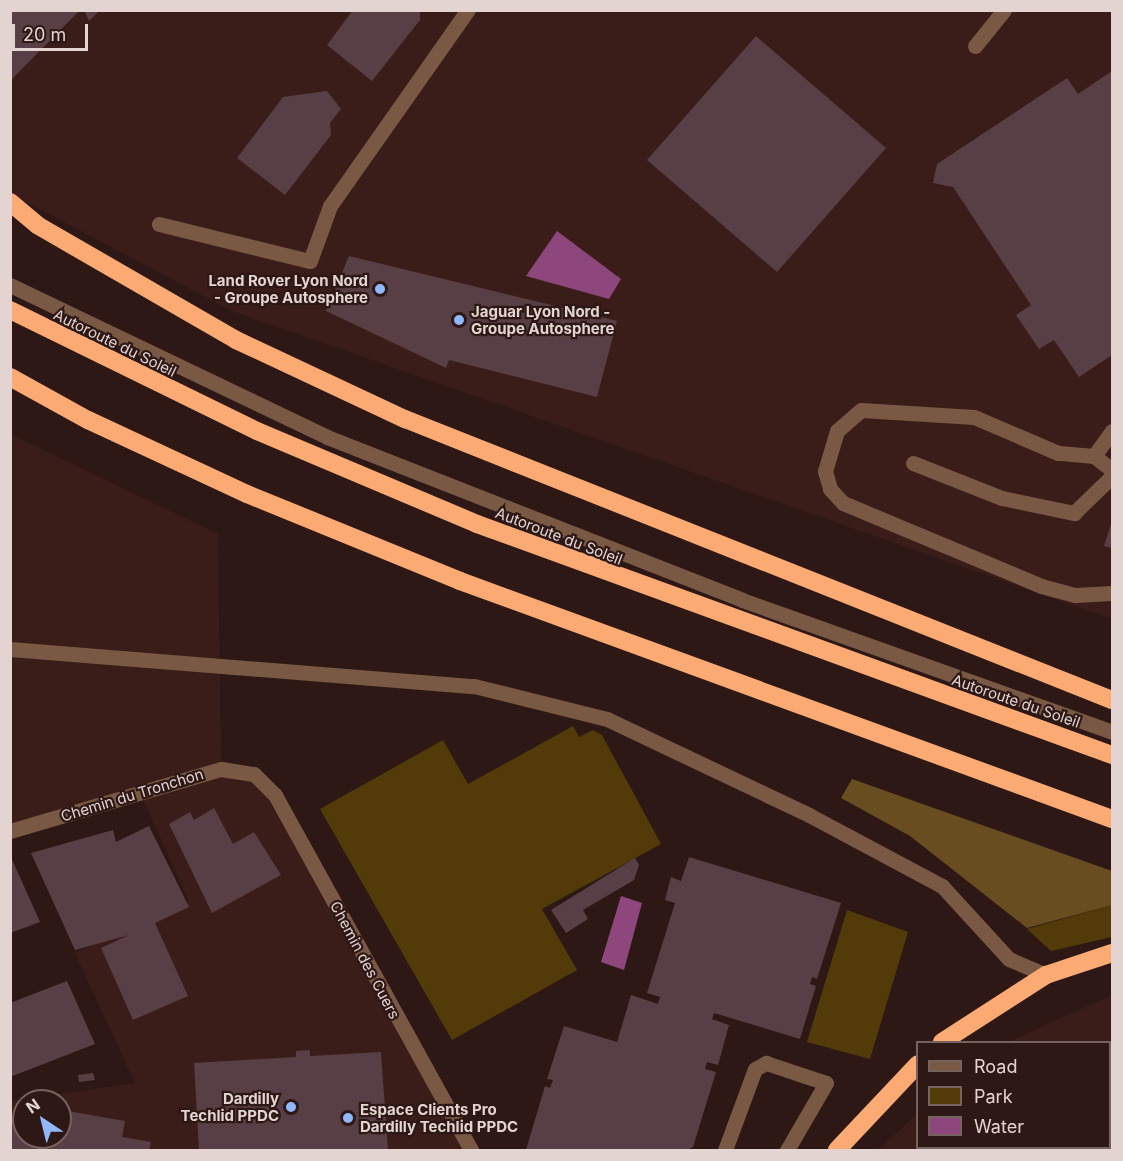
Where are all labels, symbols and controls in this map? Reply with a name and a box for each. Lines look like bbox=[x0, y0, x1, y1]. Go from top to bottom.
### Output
scale bar bbox=[15, 12, 92, 50]
text: 20 m bbox=[23, 24, 66, 45]
place label: Land Rover Lyon Nord - Groupe Autosphere bbox=[208, 271, 368, 306]
marker: Land Rover Lyon Nord - Groupe Autosphere bbox=[373, 282, 387, 296]
place label: Jaguar Lyon Nord - Groupe Autosphere bbox=[471, 302, 614, 337]
street label: Autoroute du Soleil bbox=[51, 305, 179, 381]
marker: Jaguar Lyon Nord - Groupe Autosphere bbox=[452, 313, 466, 327]
street label: Autoroute du Soleil bbox=[493, 503, 625, 569]
street label: Autoroute du Soleil bbox=[949, 671, 1083, 731]
street label: Chemin du Tronchon bbox=[59, 765, 205, 825]
street label: Chemin des Cuers bbox=[326, 898, 404, 1022]
legend bbox=[916, 1041, 1111, 1149]
text: Road bbox=[974, 1056, 1017, 1077]
text: Park bbox=[974, 1086, 1013, 1107]
north arrow bbox=[12, 1089, 72, 1149]
place label: Dardilly Techlid PPDC bbox=[181, 1089, 279, 1124]
text: N bbox=[22, 1094, 44, 1118]
marker: Dardilly Techlid PPDC bbox=[284, 1100, 298, 1114]
place label: Espace Clients Pro Dardilly Techlid PPDC bbox=[360, 1100, 518, 1135]
marker: Espace Clients Pro Dardilly Techlid PPDC bbox=[341, 1111, 355, 1125]
text: Water bbox=[974, 1116, 1024, 1137]

